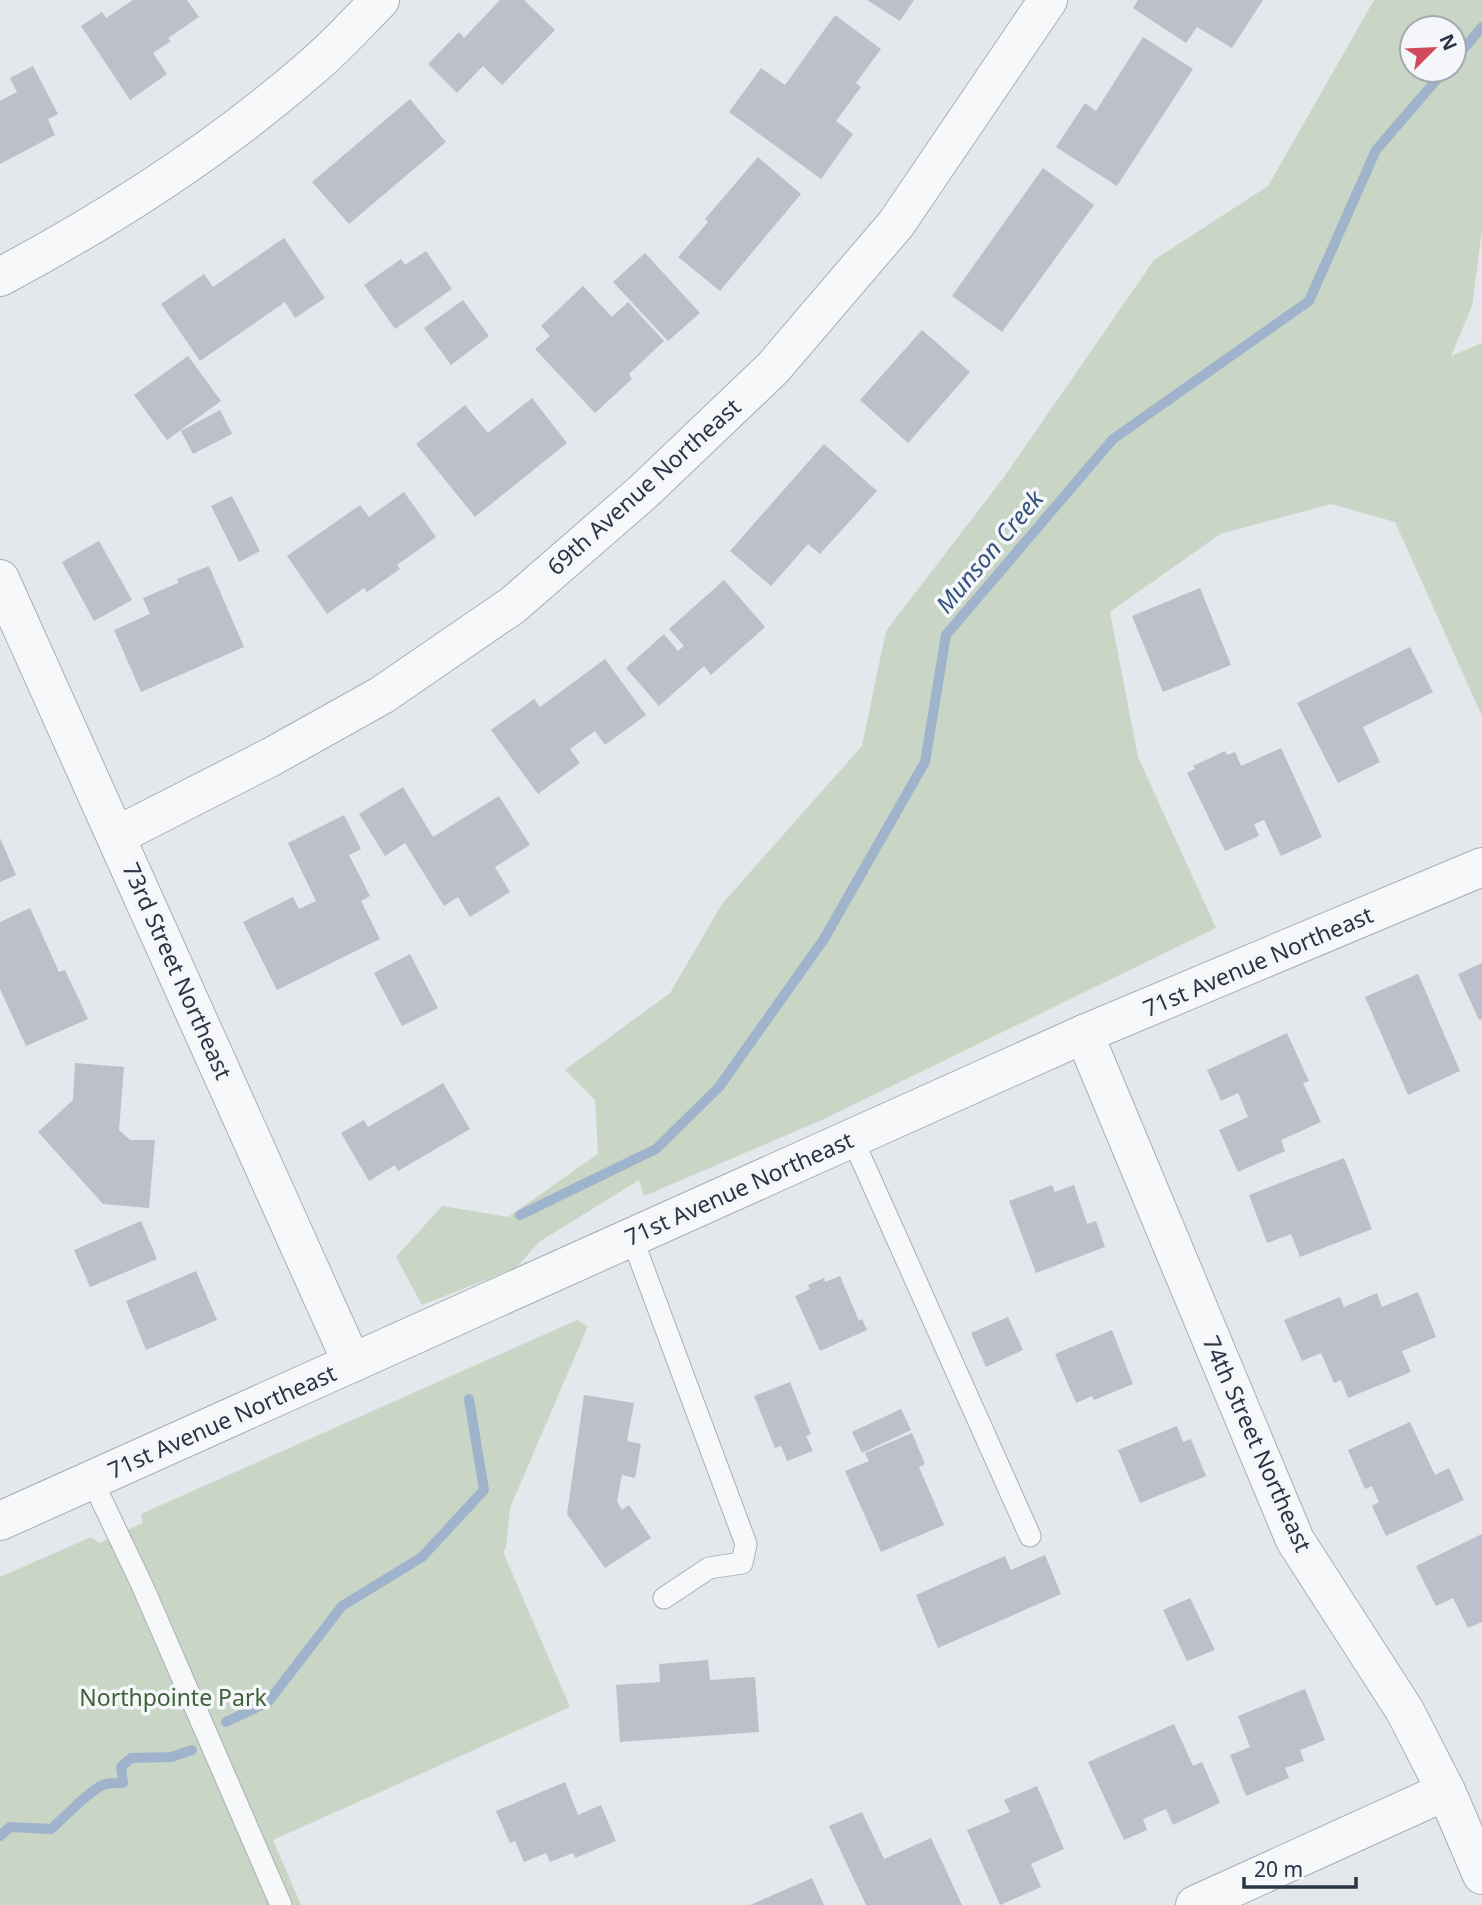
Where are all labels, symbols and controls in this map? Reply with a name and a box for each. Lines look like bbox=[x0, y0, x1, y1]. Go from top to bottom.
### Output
north arrow bbox=[1398, 14, 1468, 84]
text: N bbox=[1434, 30, 1464, 54]
street label: 69th Avenue Northeast bbox=[540, 391, 747, 582]
water label: Munson Creek bbox=[928, 482, 1051, 619]
street label: 73rd Street Northeast bbox=[116, 857, 240, 1084]
street label: 71st Avenue Northeast bbox=[1138, 898, 1378, 1024]
street label: 71st Avenue Northeast bbox=[619, 1123, 858, 1253]
street label: 74th Street Northeast bbox=[1196, 1330, 1320, 1557]
street label: 71st Avenue Northeast bbox=[102, 1356, 341, 1486]
park label: Northpointe Park bbox=[79, 1681, 267, 1713]
scale bar bbox=[1244, 1846, 1356, 1890]
text: 20 m bbox=[1254, 1855, 1303, 1883]

